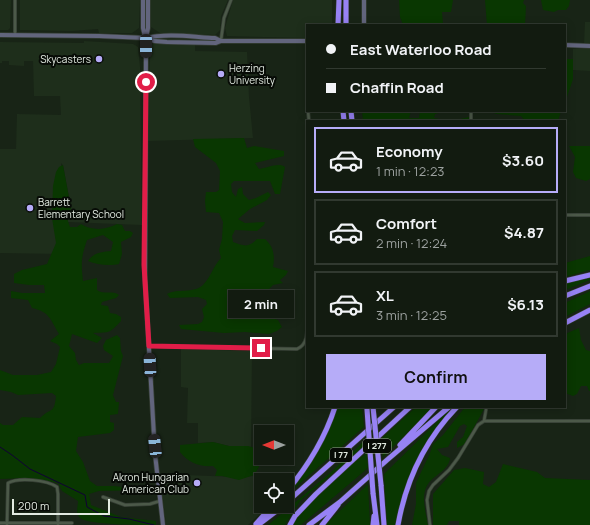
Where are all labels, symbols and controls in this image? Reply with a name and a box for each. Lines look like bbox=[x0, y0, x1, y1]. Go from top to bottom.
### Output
car bbox=[140, 34, 152, 58]
text: East Waterloo Road bbox=[350, 39, 492, 60]
place label: Skycasters bbox=[40, 52, 91, 66]
marker: Skycasters bbox=[94, 54, 104, 64]
place label: Herzing University bbox=[229, 61, 276, 87]
marker: Herzing University bbox=[216, 69, 226, 79]
route start bbox=[137, 73, 155, 91]
text: Chaffin Road bbox=[350, 77, 444, 98]
text: Economy bbox=[376, 141, 443, 162]
icon: car bbox=[328, 142, 364, 178]
text: $3.60 bbox=[502, 150, 544, 171]
text: 1 min · 12:23 bbox=[376, 162, 445, 180]
place label: Barrett Elementary School bbox=[38, 195, 124, 221]
marker: Barrett Elementary School bbox=[25, 203, 35, 213]
text: Comfort bbox=[376, 213, 437, 234]
icon: car bbox=[328, 214, 364, 250]
text: $4.87 bbox=[504, 222, 544, 243]
text: 2 min · 12:24 bbox=[376, 234, 447, 252]
text: XL bbox=[376, 285, 394, 306]
icon: car bbox=[328, 286, 364, 322]
callout: 2 min bbox=[228, 290, 294, 318]
text: $6.13 bbox=[507, 294, 544, 315]
text: 2 min bbox=[244, 295, 278, 313]
text: 3 min · 12:25 bbox=[376, 306, 447, 324]
route end bbox=[252, 339, 270, 357]
car bbox=[143, 353, 157, 377]
button: Confirm bbox=[326, 354, 546, 400]
north arrow bbox=[254, 425, 294, 465]
map controls bbox=[254, 425, 294, 513]
car bbox=[148, 433, 162, 459]
road number: I 277 bbox=[363, 439, 391, 453]
road number: I 77 bbox=[330, 448, 352, 462]
place label: Akron Hungarian American Club bbox=[113, 470, 189, 496]
button: locate bbox=[254, 473, 294, 513]
marker: Akron Hungarian American Club bbox=[192, 478, 202, 488]
scale bar bbox=[12, 497, 110, 516]
text: 200 m bbox=[18, 498, 49, 513]

